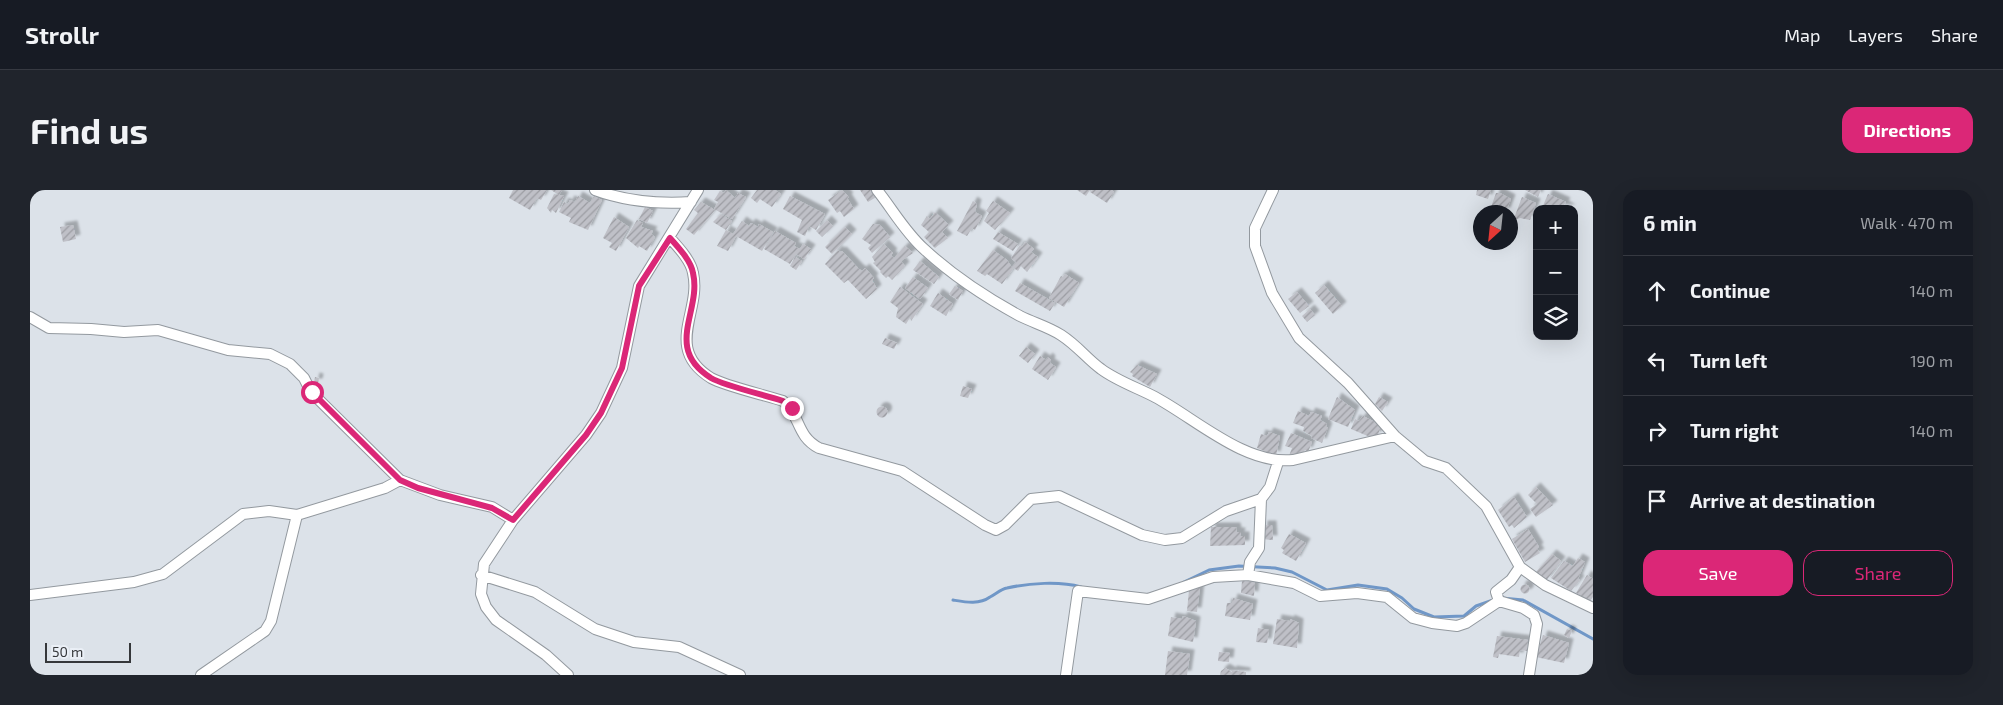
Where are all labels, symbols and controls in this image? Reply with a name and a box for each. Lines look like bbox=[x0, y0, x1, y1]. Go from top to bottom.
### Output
text: Strollr bbox=[25, 20, 99, 49]
text: Map bbox=[1784, 24, 1820, 46]
text: Layers bbox=[1848, 24, 1903, 46]
text: Share bbox=[1931, 24, 1978, 46]
button: Directions bbox=[1842, 107, 1973, 153]
text: Find us bbox=[30, 109, 148, 151]
north arrow bbox=[1473, 205, 1518, 250]
map controls bbox=[1533, 205, 1578, 340]
button: + bbox=[1533, 205, 1578, 250]
text: 6 min bbox=[1643, 210, 1697, 235]
text: Walk · 470 m bbox=[1860, 213, 1953, 232]
button: − bbox=[1533, 250, 1578, 295]
icon: ahead bbox=[1643, 277, 1671, 305]
text: Continue bbox=[1690, 279, 1770, 302]
text: 140 m bbox=[1910, 281, 1953, 300]
button: layers bbox=[1533, 295, 1578, 340]
icon: left bbox=[1643, 347, 1671, 375]
text: Turn left bbox=[1690, 349, 1767, 372]
text: 190 m bbox=[1910, 351, 1953, 370]
route start bbox=[301, 381, 324, 404]
route end bbox=[781, 397, 804, 420]
icon: right bbox=[1643, 417, 1671, 445]
text: Turn right bbox=[1690, 419, 1778, 442]
text: 140 m bbox=[1910, 421, 1953, 440]
icon: arrive bbox=[1643, 487, 1671, 515]
text: Arrive at destination bbox=[1690, 489, 1875, 512]
button: Save bbox=[1643, 550, 1793, 596]
button: Share bbox=[1803, 550, 1953, 596]
scale bar bbox=[45, 640, 131, 663]
text: 50 m bbox=[52, 643, 83, 660]

